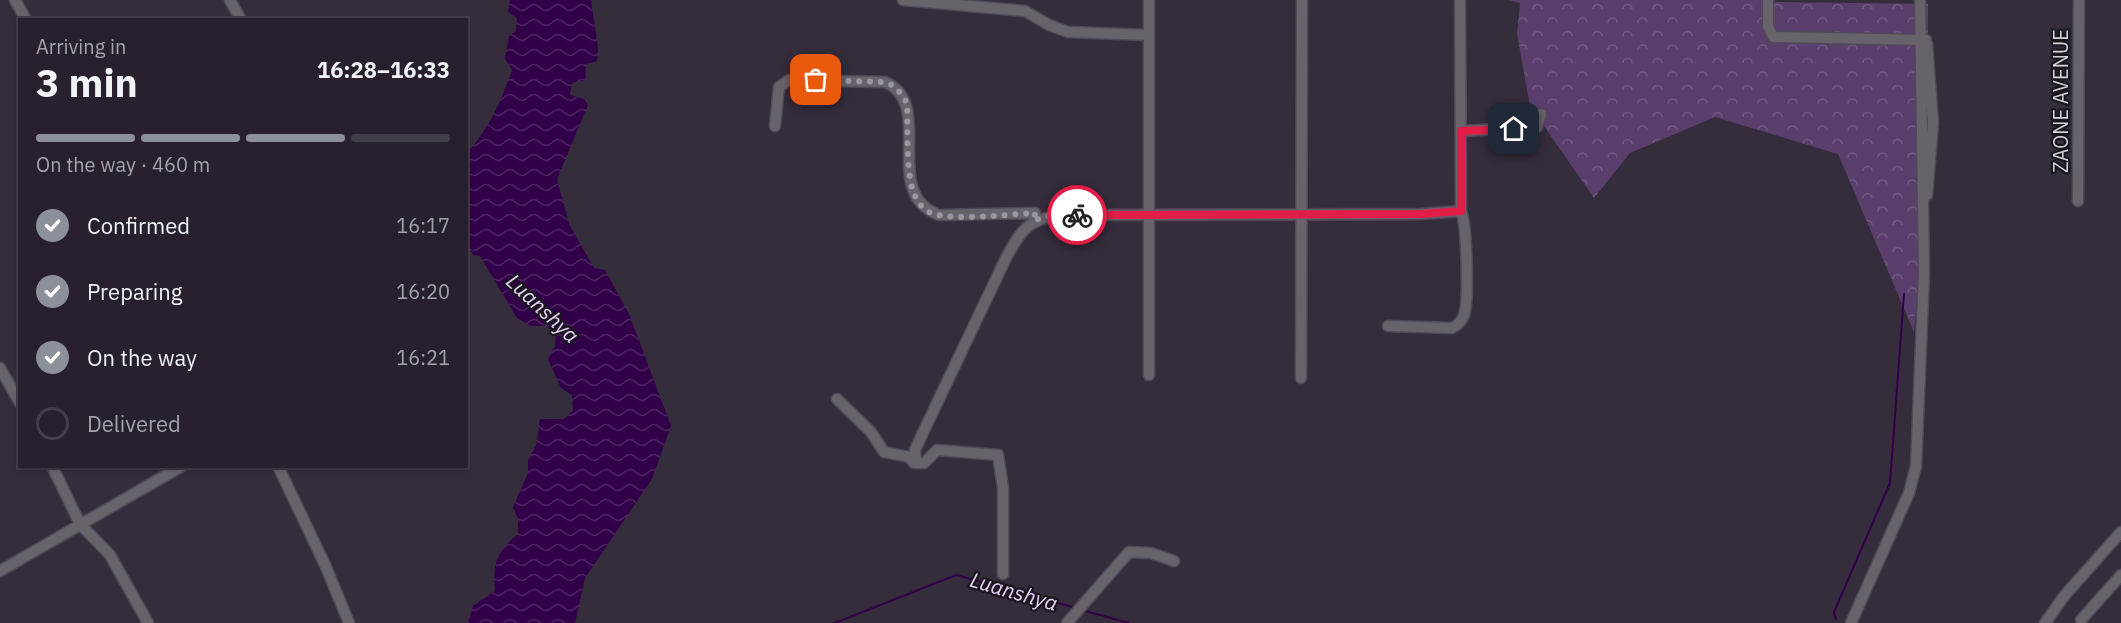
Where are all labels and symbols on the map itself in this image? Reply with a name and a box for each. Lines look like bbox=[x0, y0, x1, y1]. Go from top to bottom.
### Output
street label: ZAONE AVENUE bbox=[2047, 29, 2074, 173]
pin bbox=[790, 54, 841, 105]
pin bbox=[1488, 103, 1539, 154]
courier bbox=[1047, 185, 1107, 245]
water label: Luanshya bbox=[501, 267, 585, 349]
water label: Luanshya bbox=[967, 565, 1061, 617]

